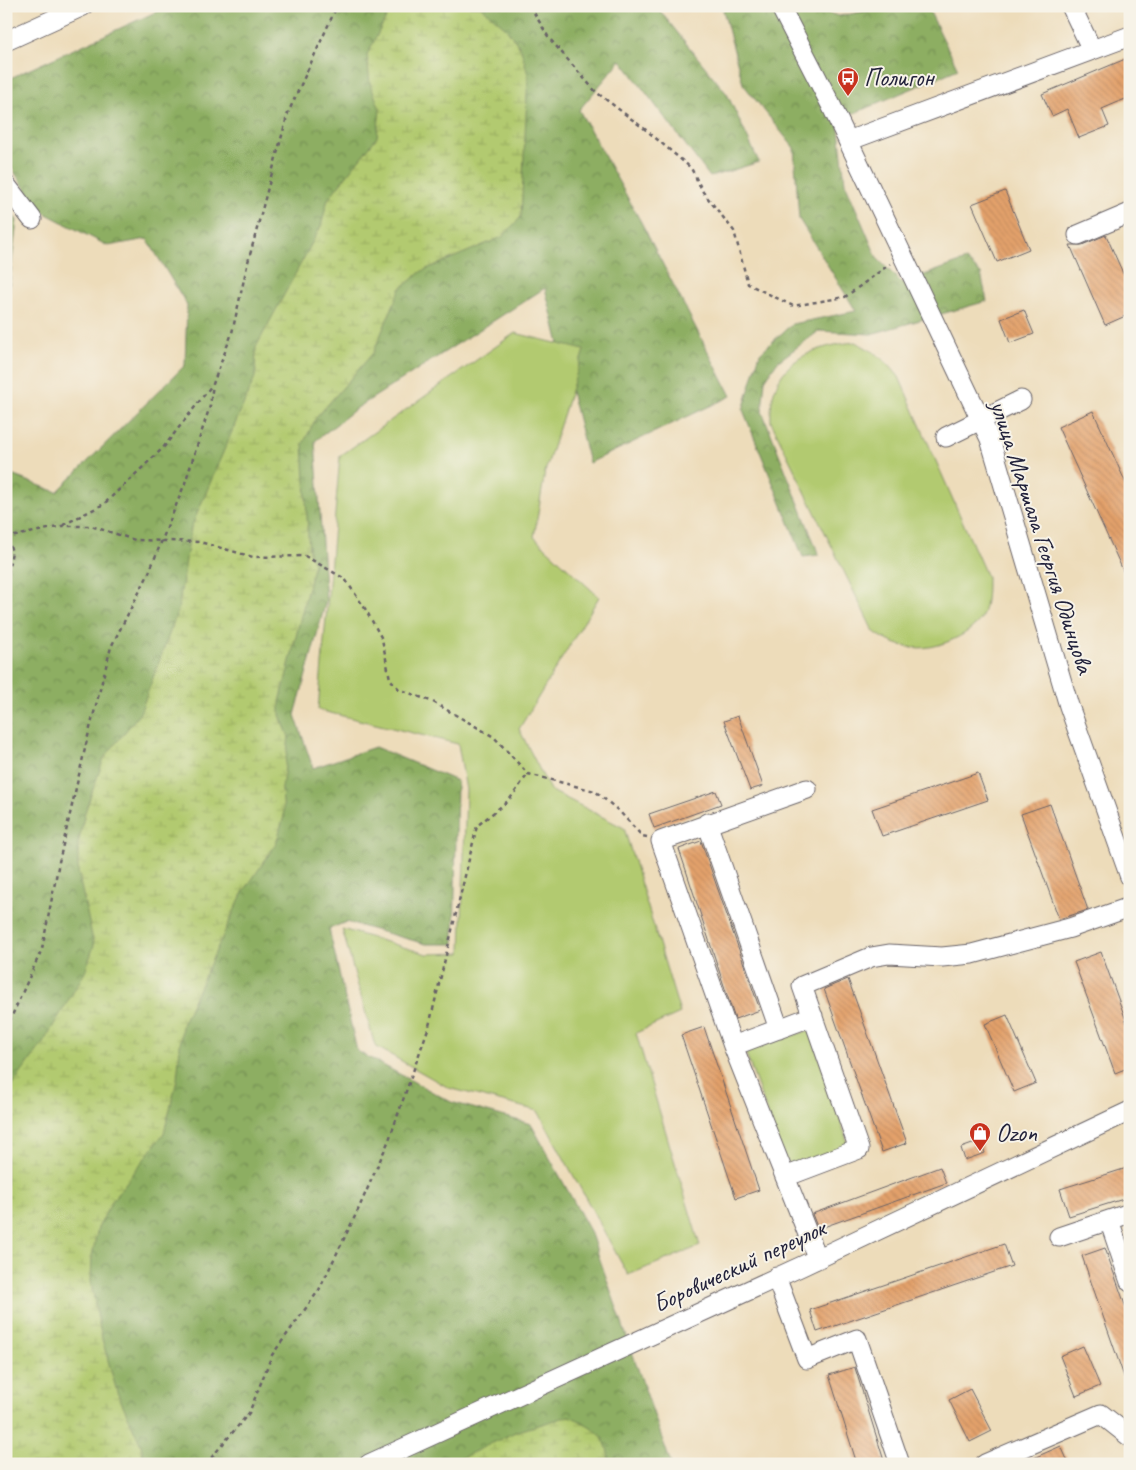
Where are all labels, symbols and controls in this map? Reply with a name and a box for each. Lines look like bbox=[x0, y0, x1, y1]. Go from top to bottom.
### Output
place label: Полигон bbox=[864, 62, 935, 94]
bus stop icon: Полигон bbox=[836, 66, 860, 97]
street label: улица Маршала Георгия Одинцова bbox=[982, 394, 1102, 680]
place label: Ozon bbox=[996, 1117, 1038, 1149]
shop icon: Ozon bbox=[968, 1121, 992, 1152]
street label: Боровический переулок bbox=[647, 1211, 833, 1320]

